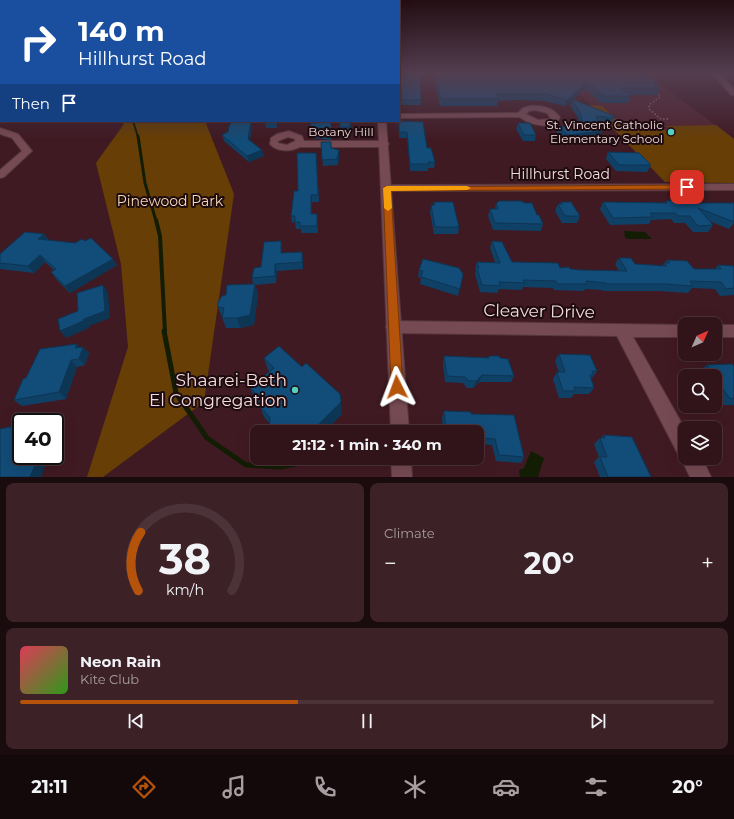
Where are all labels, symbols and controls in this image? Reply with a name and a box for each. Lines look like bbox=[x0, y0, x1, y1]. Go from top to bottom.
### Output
text: 140 m bbox=[78, 14, 165, 48]
icon: right bbox=[12, 16, 64, 68]
text: Hillhurst Road bbox=[78, 48, 206, 70]
icon: arrive bbox=[58, 92, 80, 114]
text: Then bbox=[12, 94, 50, 113]
place label: St. Vincent Catholic Elementary School bbox=[546, 117, 663, 146]
street label: Botany Hill bbox=[308, 124, 374, 139]
marker: St. Vincent Catholic Elementary School bbox=[666, 127, 676, 137]
street label: Hillhurst Road bbox=[510, 165, 610, 183]
pin bbox=[670, 170, 704, 204]
icon: arrive bbox=[676, 176, 698, 198]
park label: Pinewood Park bbox=[117, 192, 224, 210]
street label: Cleaver Drive bbox=[483, 300, 595, 322]
north arrow bbox=[678, 317, 722, 361]
map controls bbox=[678, 317, 722, 465]
position arrow bbox=[376, 366, 418, 408]
button: search bbox=[678, 369, 722, 413]
place label: Shaarei-Beth El Congregation bbox=[149, 370, 287, 410]
marker: Shaarei-Beth El Congregation bbox=[290, 385, 300, 395]
speed limit sign: 40 bbox=[12, 413, 64, 465]
button: layers bbox=[678, 421, 722, 465]
text: 21:12 · 1 min · 340 m bbox=[292, 435, 442, 454]
text: Climate bbox=[384, 525, 435, 541]
text: 38 bbox=[158, 533, 211, 583]
text: 20° bbox=[524, 545, 574, 582]
text: − bbox=[384, 550, 397, 577]
text: + bbox=[701, 550, 714, 577]
text: km/h bbox=[166, 580, 204, 598]
text: Neon Rain bbox=[80, 652, 161, 671]
text: Kite Club bbox=[80, 671, 139, 687]
icon: previous bbox=[125, 710, 147, 732]
icon: pause bbox=[356, 710, 378, 732]
icon: next bbox=[587, 710, 609, 732]
icon: directions bbox=[130, 773, 158, 801]
icon: music bbox=[220, 773, 248, 801]
icon: phone bbox=[311, 773, 339, 801]
icon: climate bbox=[401, 773, 429, 801]
icon: car bbox=[492, 773, 520, 801]
icon: filters bbox=[582, 773, 610, 801]
text: 21:11 bbox=[31, 776, 68, 798]
text: 20° bbox=[672, 776, 703, 798]

